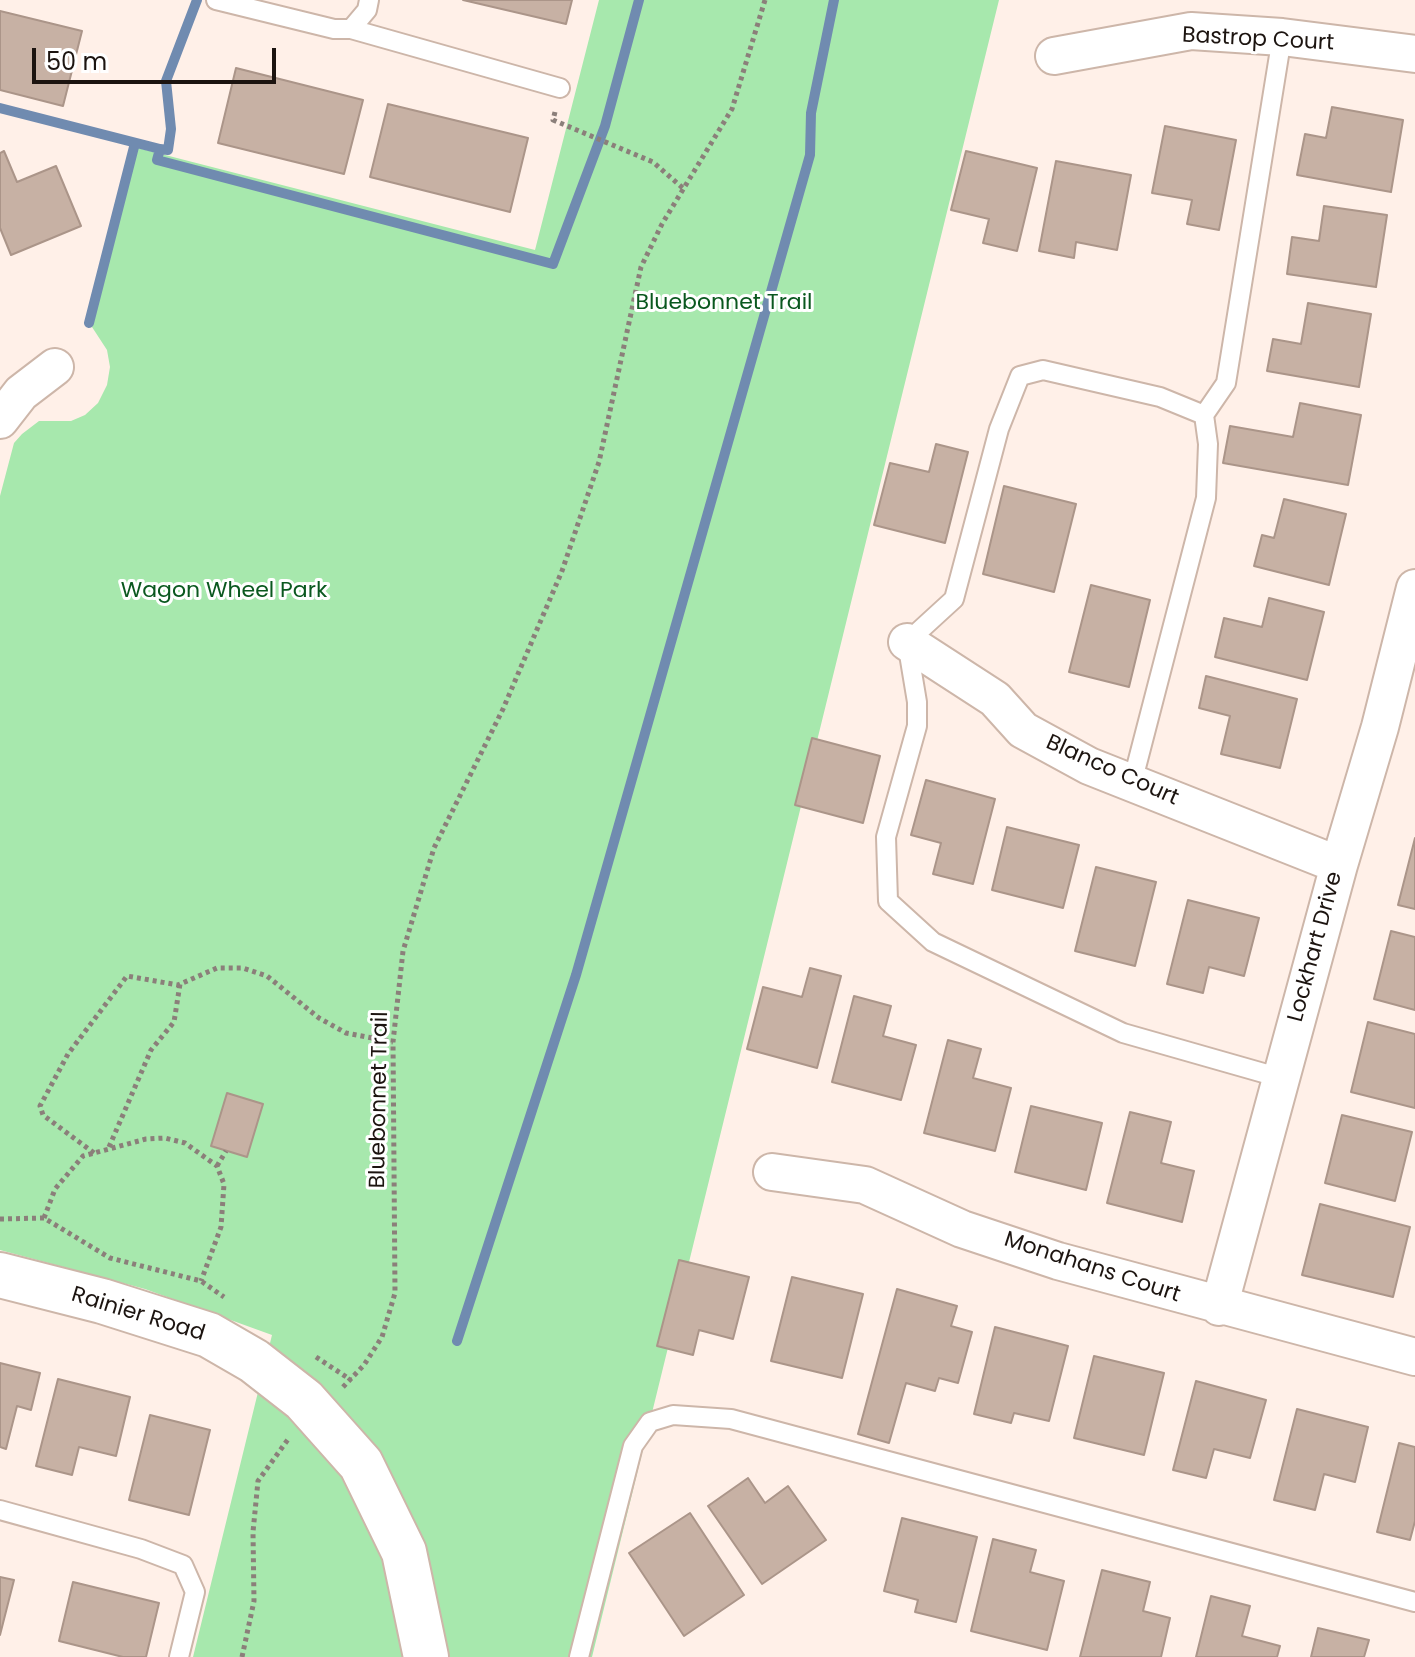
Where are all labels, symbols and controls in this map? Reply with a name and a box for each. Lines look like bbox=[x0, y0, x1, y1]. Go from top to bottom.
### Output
street label: Bastrop Court bbox=[1181, 23, 1335, 57]
scale bar bbox=[36, 32, 280, 82]
text: 50 m bbox=[46, 45, 107, 78]
park label: Bluebonnet Trail bbox=[635, 290, 813, 316]
park label: Wagon Wheel Park bbox=[121, 578, 327, 604]
street label: Blanco Court bbox=[1042, 730, 1182, 812]
street label: Lockhart Drive bbox=[1283, 869, 1349, 1025]
street label: Bluebonnet Trail bbox=[365, 1011, 395, 1189]
street label: Monahans Court bbox=[1001, 1227, 1183, 1309]
street label: Rainier Road bbox=[68, 1282, 208, 1348]

